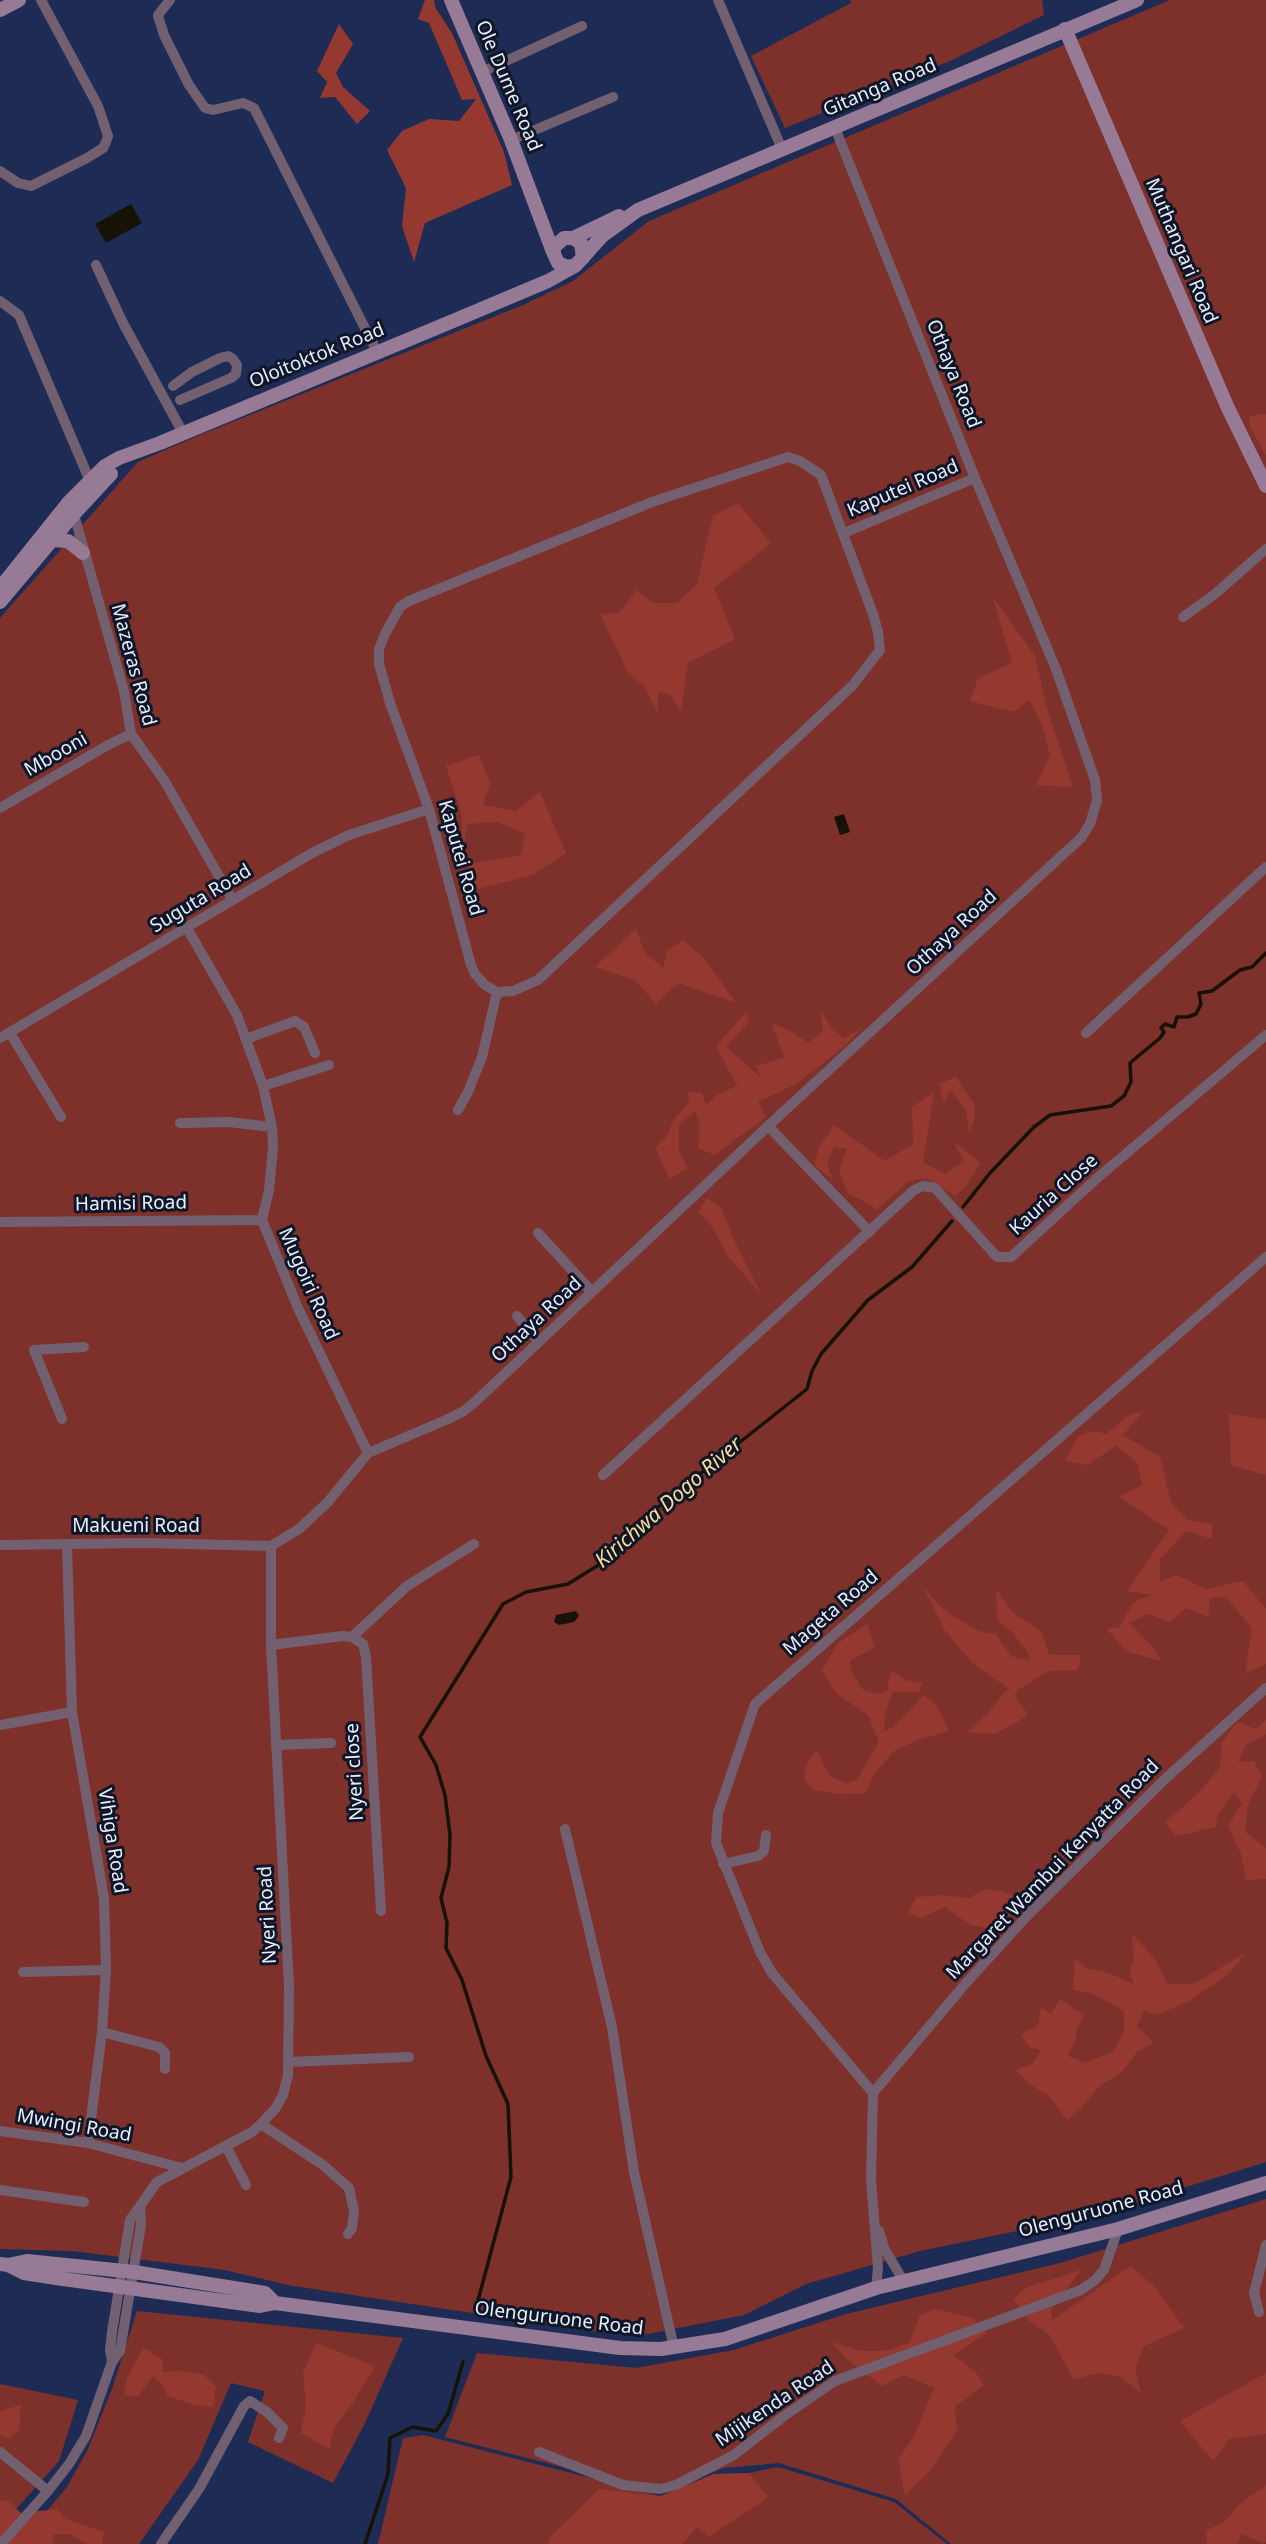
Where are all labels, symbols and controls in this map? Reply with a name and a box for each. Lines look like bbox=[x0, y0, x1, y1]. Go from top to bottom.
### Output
street label: Ole Dume Road bbox=[470, 17, 546, 155]
street label: Gitanga Road bbox=[820, 54, 940, 122]
street label: Muthangari Road bbox=[1140, 175, 1222, 327]
street label: Othaya Road bbox=[921, 316, 985, 432]
street label: Oloitoktok Road bbox=[246, 319, 388, 393]
street label: Kaputei Road bbox=[844, 455, 962, 523]
street label: Mazeras Road bbox=[106, 602, 160, 728]
street label: Mbooni bbox=[21, 728, 91, 782]
street label: Kaputei Road bbox=[433, 798, 487, 918]
street label: Suguta Road bbox=[146, 860, 256, 938]
street label: Othaya Road bbox=[902, 885, 1002, 981]
street label: Kauria Close bbox=[1005, 1149, 1103, 1241]
street label: Hamisi Road bbox=[75, 1192, 187, 1216]
street label: Mugoiri Road bbox=[273, 1224, 343, 1344]
street label: Othaya Road bbox=[487, 1272, 587, 1368]
water label: Kirichwa Dogo River bbox=[590, 1432, 748, 1574]
street label: Makueni Road bbox=[72, 1516, 200, 1538]
street label: Mageta Road bbox=[779, 1566, 883, 1660]
street label: Nyeri close bbox=[341, 1723, 369, 1821]
street label: Margaret Wambui Kenyatta Road bbox=[942, 1755, 1164, 1985]
street label: Vihiga Road bbox=[92, 1787, 132, 1895]
street label: Nyeri Road bbox=[254, 1865, 282, 1965]
street label: Mwingi Road bbox=[15, 2105, 133, 2147]
street label: Olenguruone Road bbox=[1016, 2177, 1186, 2243]
street label: Olenguruone Road bbox=[473, 2297, 645, 2341]
street label: Mijikenda Road bbox=[712, 2356, 838, 2452]

